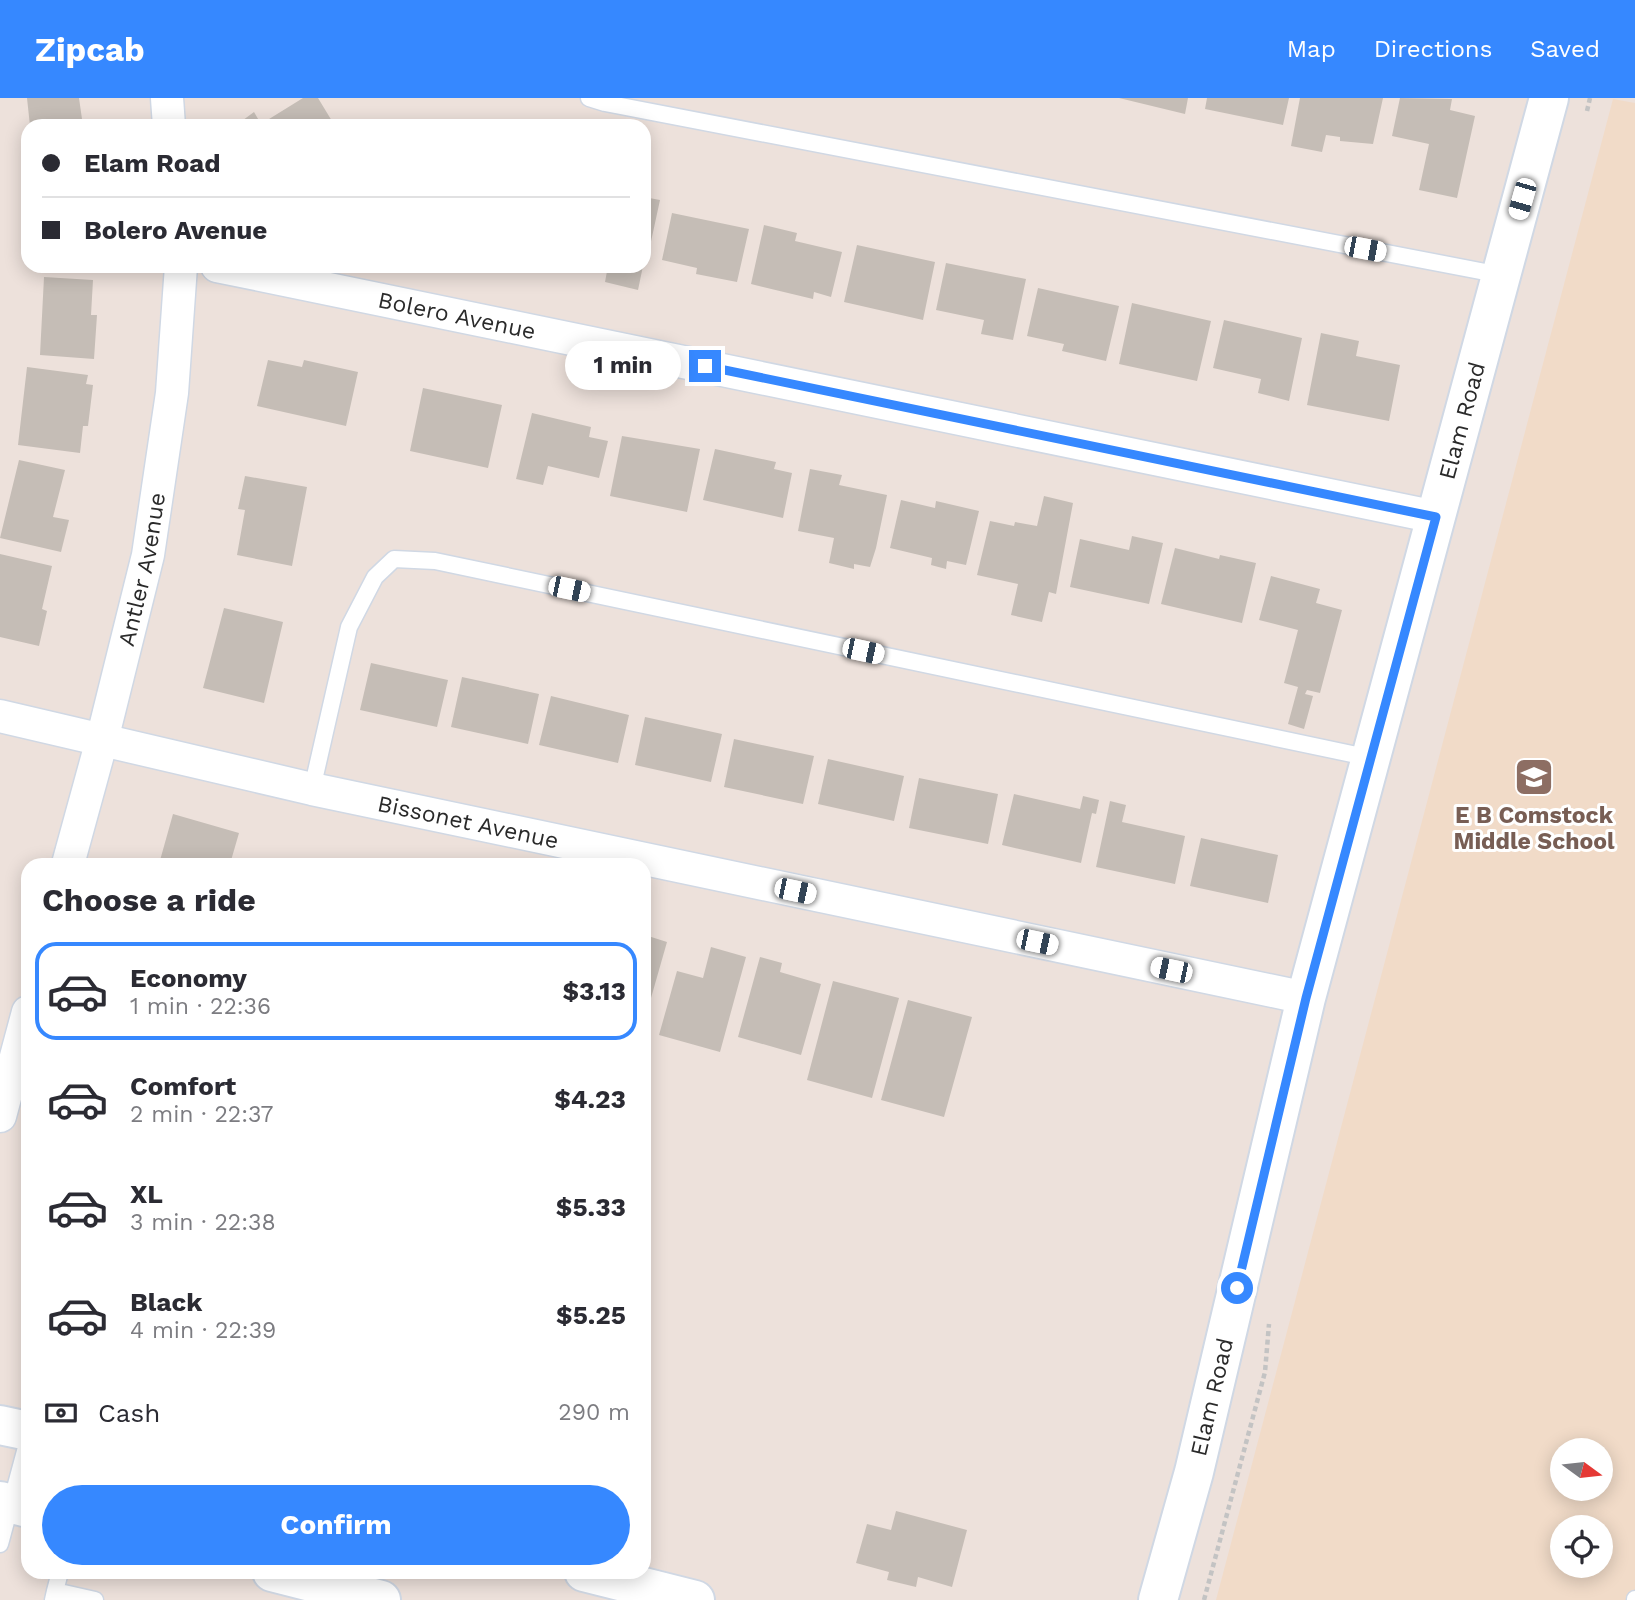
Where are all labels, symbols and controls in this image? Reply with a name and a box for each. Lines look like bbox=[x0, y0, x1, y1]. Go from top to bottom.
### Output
text: Zipcab bbox=[35, 30, 145, 69]
text: Map bbox=[1287, 35, 1336, 63]
text: Directions bbox=[1374, 35, 1492, 63]
text: Saved bbox=[1530, 35, 1600, 63]
text: Elam Road bbox=[84, 148, 221, 178]
car bbox=[1507, 176, 1538, 222]
text: Bolero Avenue bbox=[84, 215, 267, 245]
car bbox=[1343, 235, 1388, 263]
street label: Bolero Avenue bbox=[376, 286, 538, 345]
callout: 1 min bbox=[565, 342, 680, 390]
route end bbox=[689, 350, 721, 382]
text: 1 min bbox=[593, 352, 653, 379]
street label: Elam Road bbox=[1433, 359, 1491, 482]
street label: Antler Avenue bbox=[112, 491, 171, 649]
car bbox=[547, 574, 592, 604]
car bbox=[841, 636, 886, 666]
school or university icon: E B Comstock Middle School bbox=[1513, 756, 1555, 798]
street label: Bissonet Avenue bbox=[375, 790, 561, 854]
place label: E B Comstock Middle School bbox=[1453, 802, 1615, 855]
car bbox=[773, 876, 818, 906]
text: Choose a ride bbox=[42, 881, 256, 919]
car bbox=[1015, 927, 1060, 957]
car bbox=[1149, 955, 1194, 985]
icon: car bbox=[46, 960, 109, 1023]
text: Economy bbox=[130, 963, 247, 993]
text: $3.13 bbox=[562, 976, 626, 1006]
text: 1 min · 22:36 bbox=[130, 993, 271, 1020]
icon: car bbox=[46, 1068, 109, 1131]
text: Comfort bbox=[130, 1071, 236, 1101]
text: $4.23 bbox=[554, 1084, 626, 1114]
text: 2 min · 22:37 bbox=[130, 1101, 273, 1128]
icon: car bbox=[46, 1176, 109, 1239]
text: XL bbox=[130, 1179, 163, 1209]
text: $5.33 bbox=[556, 1192, 626, 1222]
text: 3 min · 22:38 bbox=[130, 1209, 276, 1236]
route start bbox=[1221, 1272, 1253, 1304]
icon: car bbox=[46, 1284, 109, 1347]
text: Black bbox=[130, 1287, 202, 1317]
text: $5.25 bbox=[556, 1300, 626, 1330]
text: 4 min · 22:39 bbox=[130, 1317, 276, 1344]
street label: Elam Road bbox=[1185, 1335, 1239, 1459]
icon: cash bbox=[42, 1394, 80, 1432]
text: Cash bbox=[98, 1398, 160, 1428]
text: 290 m bbox=[558, 1399, 630, 1426]
north arrow bbox=[1550, 1438, 1614, 1502]
map controls bbox=[1550, 1438, 1613, 1578]
button: Confirm bbox=[42, 1485, 630, 1565]
button: locate bbox=[1550, 1515, 1613, 1578]

